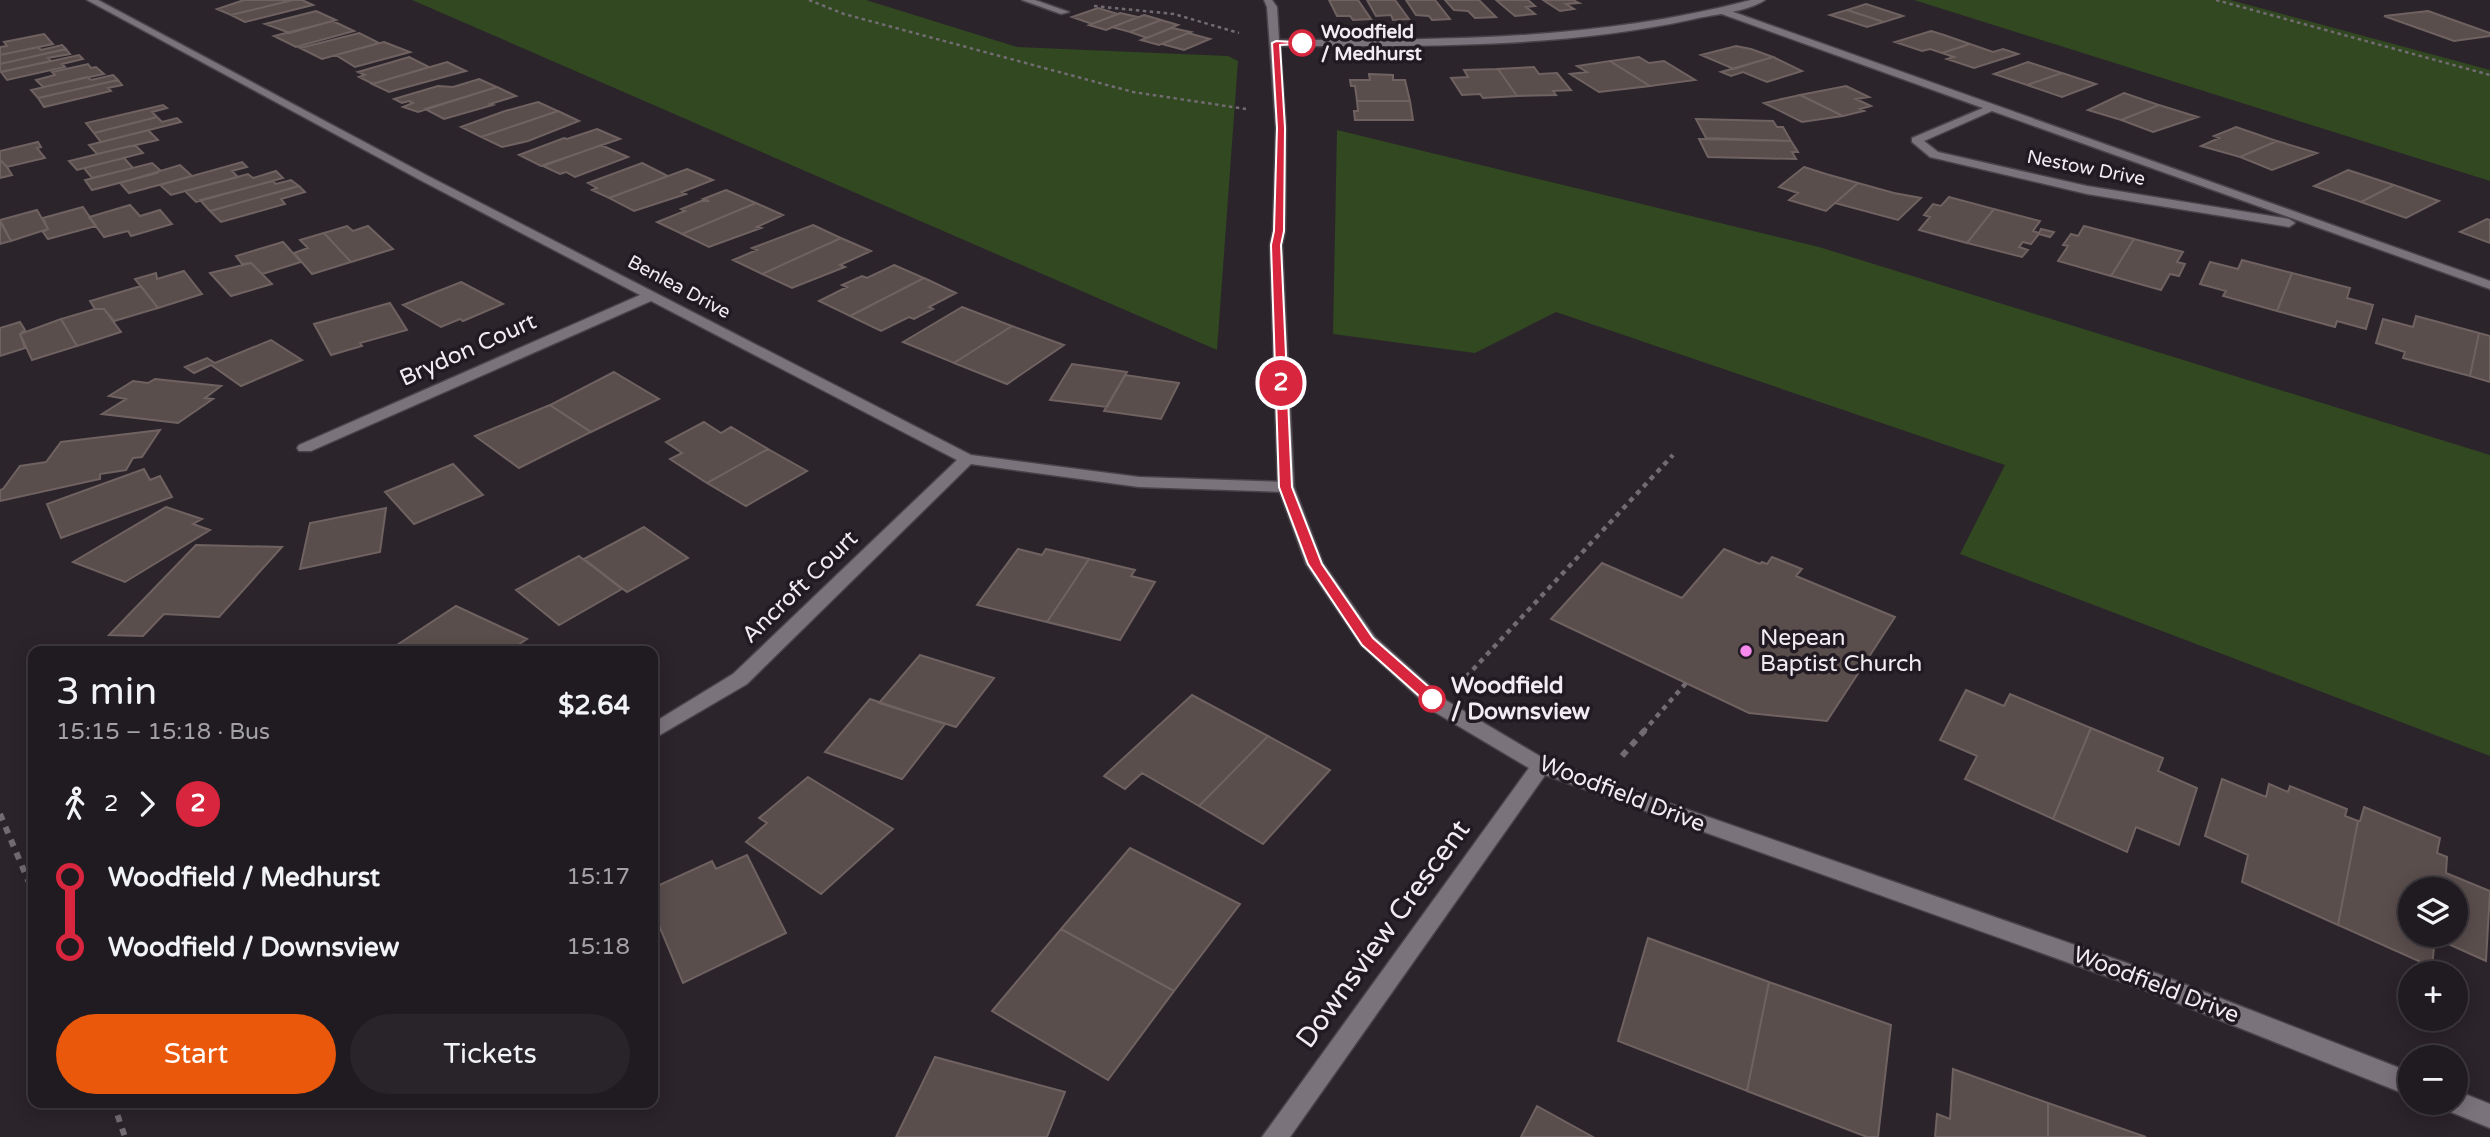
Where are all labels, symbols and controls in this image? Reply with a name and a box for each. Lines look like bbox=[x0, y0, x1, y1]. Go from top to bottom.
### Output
place label: Woodfield / Medhurst bbox=[1321, 21, 1423, 65]
marker: Woodfield / Medhurst bbox=[1289, 30, 1315, 56]
street label: Nestow Drive bbox=[2025, 146, 2147, 190]
street label: Benlea Drive bbox=[624, 251, 734, 323]
street label: Brydon Court bbox=[395, 307, 541, 393]
line badge: 2 bbox=[1258, 360, 1304, 406]
text: 2 bbox=[1273, 368, 1289, 397]
street label: Ancroft Court bbox=[736, 525, 864, 649]
place label: Nepean Baptist Church bbox=[1760, 624, 1922, 678]
marker: Nepean Baptist Church bbox=[1738, 643, 1754, 659]
text: 3 min bbox=[56, 669, 157, 715]
place label: Woodfield / Downsview bbox=[1451, 672, 1590, 726]
marker: Woodfield / Downsview bbox=[1419, 686, 1445, 712]
text: $2.64 bbox=[558, 690, 630, 721]
text: 15:15 – 15:18 · Bus bbox=[56, 718, 270, 746]
street label: Woodfield Drive bbox=[1535, 750, 1709, 838]
icon: walk bbox=[56, 785, 94, 823]
icon: forward bbox=[128, 785, 166, 823]
text: 2 bbox=[190, 789, 206, 818]
text: 2 bbox=[104, 790, 118, 818]
street label: Downsview Crescent bbox=[1289, 813, 1477, 1055]
text: Woodfield / Medhurst bbox=[108, 862, 380, 893]
text: 15:17 bbox=[566, 863, 630, 891]
map controls bbox=[2398, 877, 2468, 1115]
button: layers bbox=[2398, 877, 2468, 947]
text: Woodfield / Downsview bbox=[108, 932, 399, 963]
text: 15:18 bbox=[566, 933, 630, 961]
street label: Woodfield Drive bbox=[2069, 941, 2243, 1029]
button: + bbox=[2398, 961, 2468, 1031]
button: Start bbox=[56, 1014, 336, 1094]
button: Tickets bbox=[350, 1014, 630, 1094]
button: − bbox=[2398, 1045, 2468, 1115]

